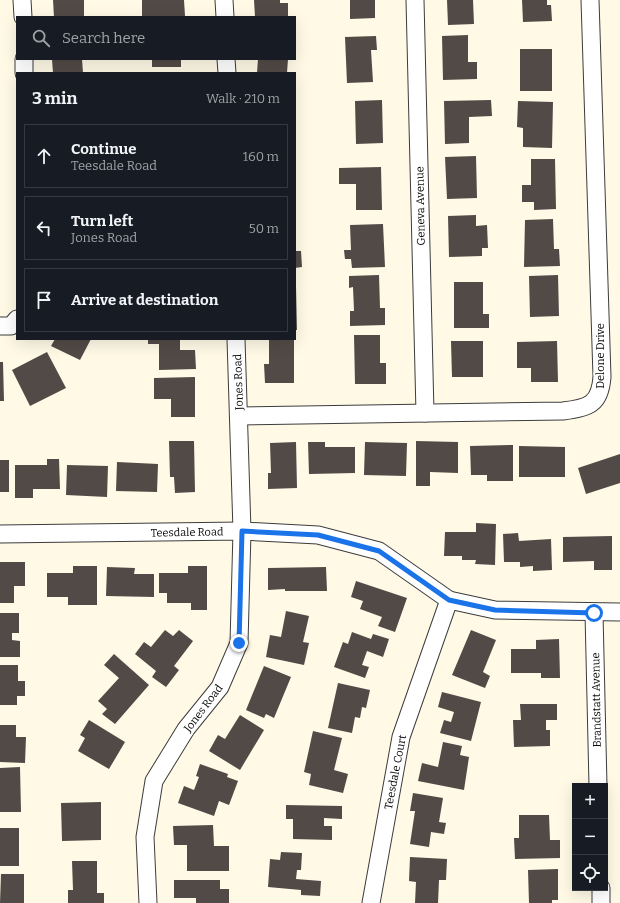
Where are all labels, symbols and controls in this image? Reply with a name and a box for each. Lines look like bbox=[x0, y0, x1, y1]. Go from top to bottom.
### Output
search box bbox=[16, 16, 296, 60]
icon: search bbox=[30, 27, 52, 49]
text: Search here bbox=[62, 29, 145, 47]
text: 3 min bbox=[32, 88, 77, 109]
text: Walk · 210 m bbox=[206, 91, 280, 106]
text: Continue bbox=[71, 140, 137, 158]
icon: ahead bbox=[33, 145, 55, 167]
text: 160 m bbox=[243, 149, 279, 164]
text: Teesdale Road bbox=[71, 158, 157, 173]
street label: Geneva Avenue bbox=[413, 166, 428, 246]
text: Turn left bbox=[71, 212, 133, 230]
icon: left bbox=[33, 217, 55, 239]
text: 50 m bbox=[249, 221, 279, 236]
text: Jones Road bbox=[71, 230, 137, 245]
icon: arrive bbox=[33, 289, 55, 311]
text: Arrive at destination bbox=[71, 291, 218, 309]
street label: Delone Drive bbox=[594, 323, 607, 389]
street label: Jones Road bbox=[231, 353, 246, 411]
street label: Teesdale Road bbox=[150, 525, 224, 540]
route start bbox=[585, 604, 603, 622]
route end bbox=[230, 634, 248, 652]
street label: Brandstatt Avenue bbox=[589, 652, 604, 748]
street label: Jones Road bbox=[181, 682, 226, 735]
street label: Teesdale Court bbox=[382, 734, 409, 811]
map controls bbox=[572, 783, 608, 891]
button: + bbox=[572, 783, 608, 819]
button: − bbox=[572, 819, 608, 855]
button: locate bbox=[572, 855, 608, 891]

